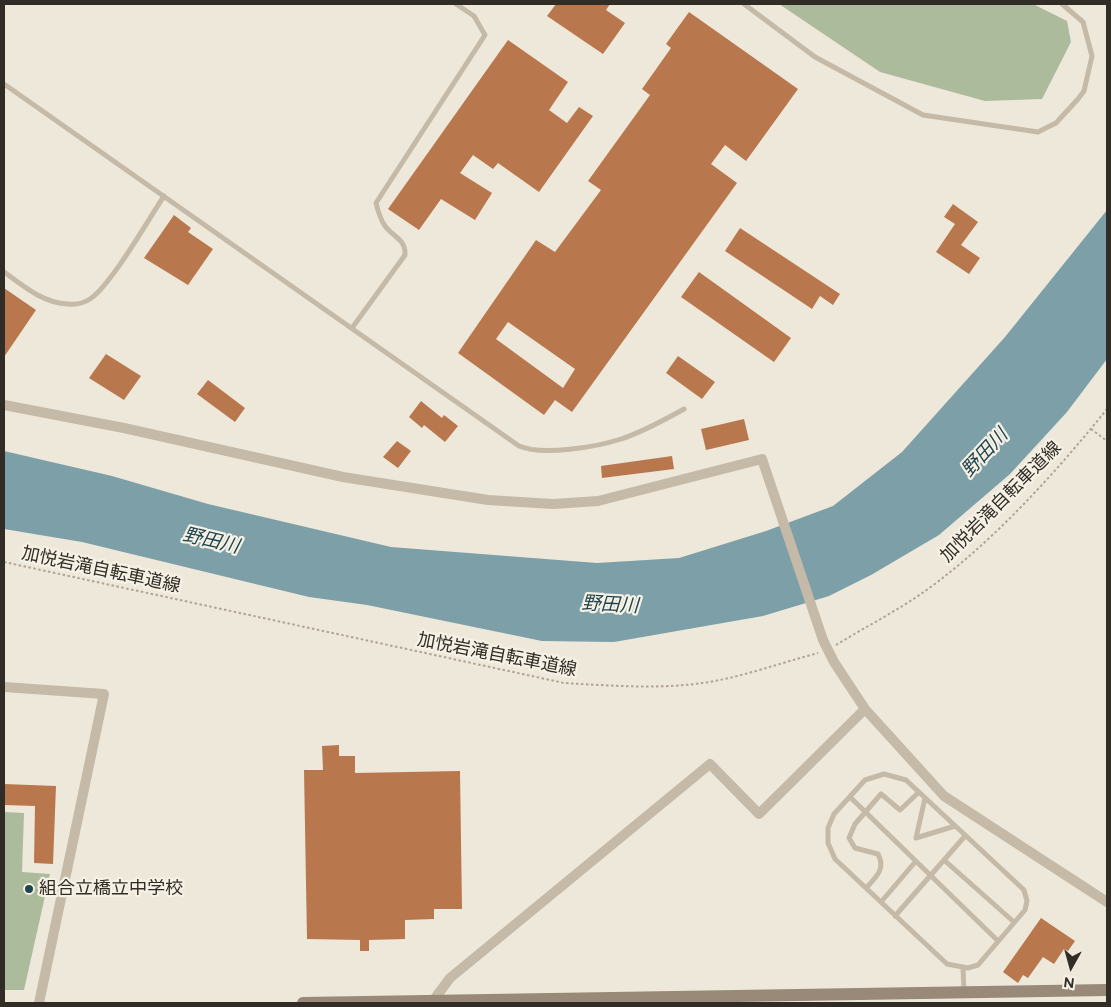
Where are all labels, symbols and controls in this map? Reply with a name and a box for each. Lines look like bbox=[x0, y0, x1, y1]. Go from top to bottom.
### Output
water label: 野田川 bbox=[957, 424, 1013, 482]
street label: 加悦岩滝自転車道線 bbox=[936, 437, 1066, 567]
water label: 野田川 bbox=[181, 523, 241, 559]
street label: 加悦岩滝自転車道線 bbox=[20, 543, 182, 597]
water label: 野田川 bbox=[581, 592, 639, 618]
street label: 加悦岩滝自転車道線 bbox=[415, 629, 579, 681]
place label: 組合立橋立中学校 bbox=[39, 878, 183, 900]
marker: 組合立橋立中学校 bbox=[23, 883, 35, 895]
north arrow bbox=[1046, 942, 1096, 992]
text: N bbox=[1063, 973, 1076, 991]

